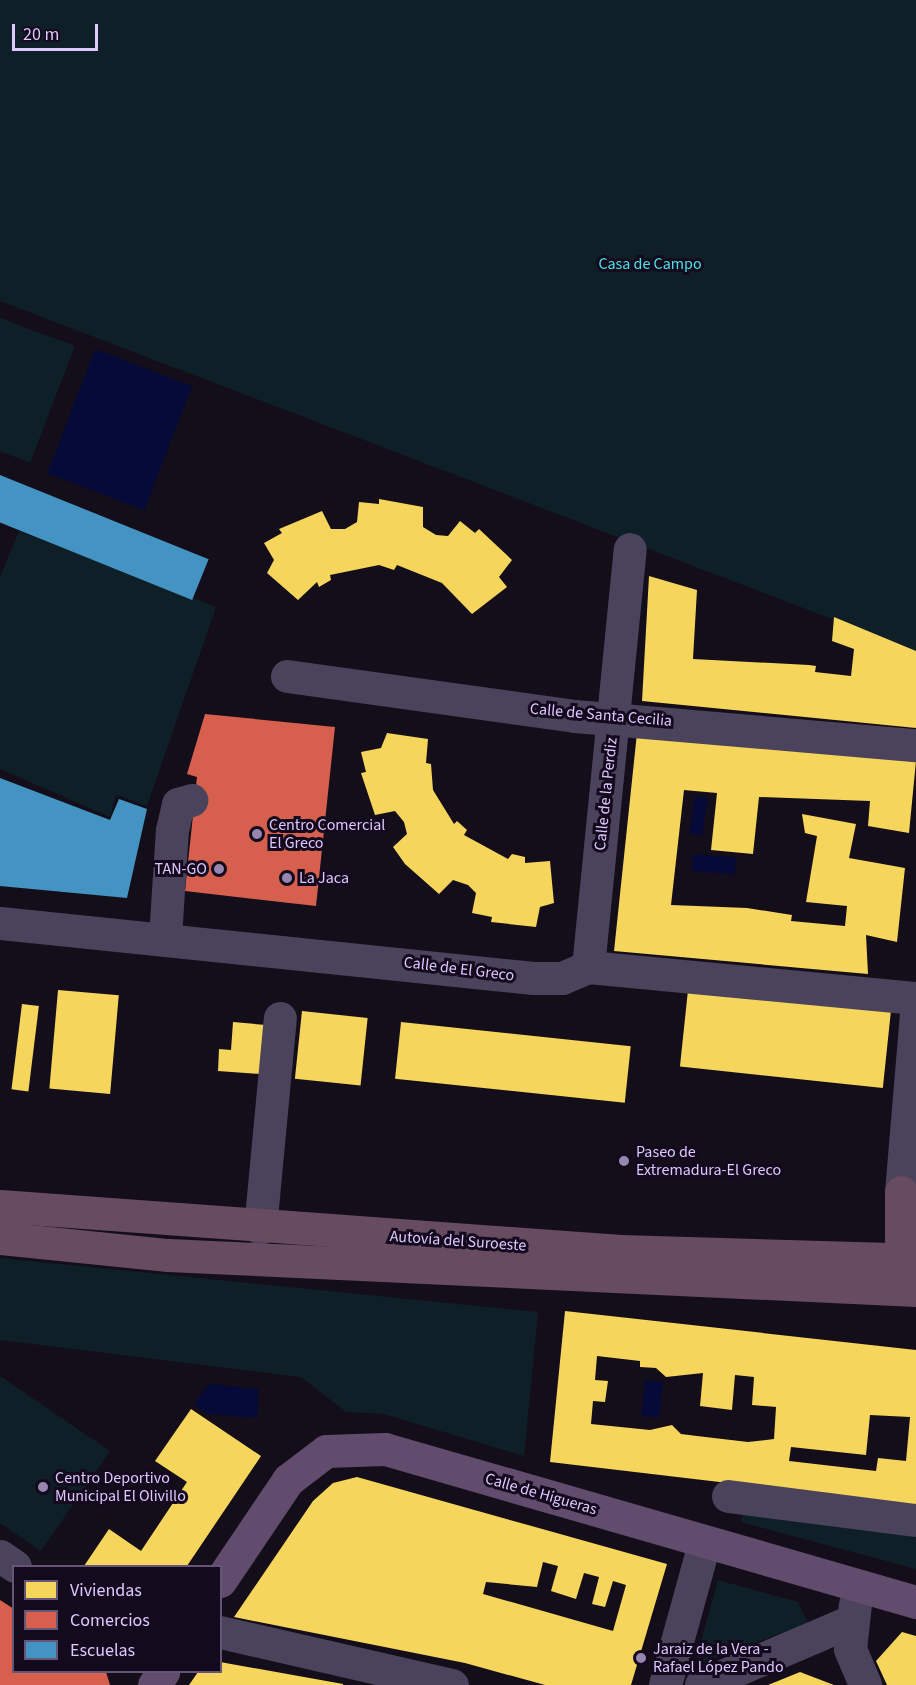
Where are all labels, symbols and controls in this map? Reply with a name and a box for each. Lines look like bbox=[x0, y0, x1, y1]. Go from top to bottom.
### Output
scale bar bbox=[15, 12, 100, 50]
text: 20 m bbox=[23, 22, 59, 47]
park label: Casa de Campo bbox=[598, 254, 702, 274]
street label: Calle de Santa Cecilia bbox=[529, 699, 673, 731]
street label: Calle de la Perdiz bbox=[591, 737, 621, 851]
place label: Centro Comercial El Greco bbox=[269, 815, 385, 853]
marker: Centro Comercial El Greco bbox=[250, 827, 264, 841]
place label: TAN-GO bbox=[155, 859, 207, 879]
marker: TAN-GO bbox=[212, 862, 226, 876]
place label: La Jaca bbox=[299, 868, 349, 888]
marker: La Jaca bbox=[280, 871, 294, 885]
street label: Calle de El Greco bbox=[403, 953, 515, 985]
place label: Paseo de Extremadura-El Greco bbox=[636, 1142, 781, 1180]
marker: Paseo de Extremadura-El Greco bbox=[617, 1154, 631, 1168]
street label: Autovía del Suroeste bbox=[389, 1227, 527, 1255]
place label: Centro Deportivo Municipal El Olivillo bbox=[55, 1468, 186, 1506]
street label: Calle de Higueras bbox=[483, 1469, 599, 1519]
marker: Centro Deportivo Municipal El Olivillo bbox=[36, 1480, 50, 1494]
legend bbox=[12, 1565, 222, 1673]
text: Viviendas bbox=[70, 1578, 142, 1603]
text: Comercios bbox=[70, 1608, 150, 1633]
text: Escuelas bbox=[70, 1638, 135, 1663]
place label: Jaraiz de la Vera - Rafael López Pando bbox=[653, 1639, 784, 1677]
marker: Jaraiz de la Vera - Rafael López Pando bbox=[634, 1651, 648, 1665]

